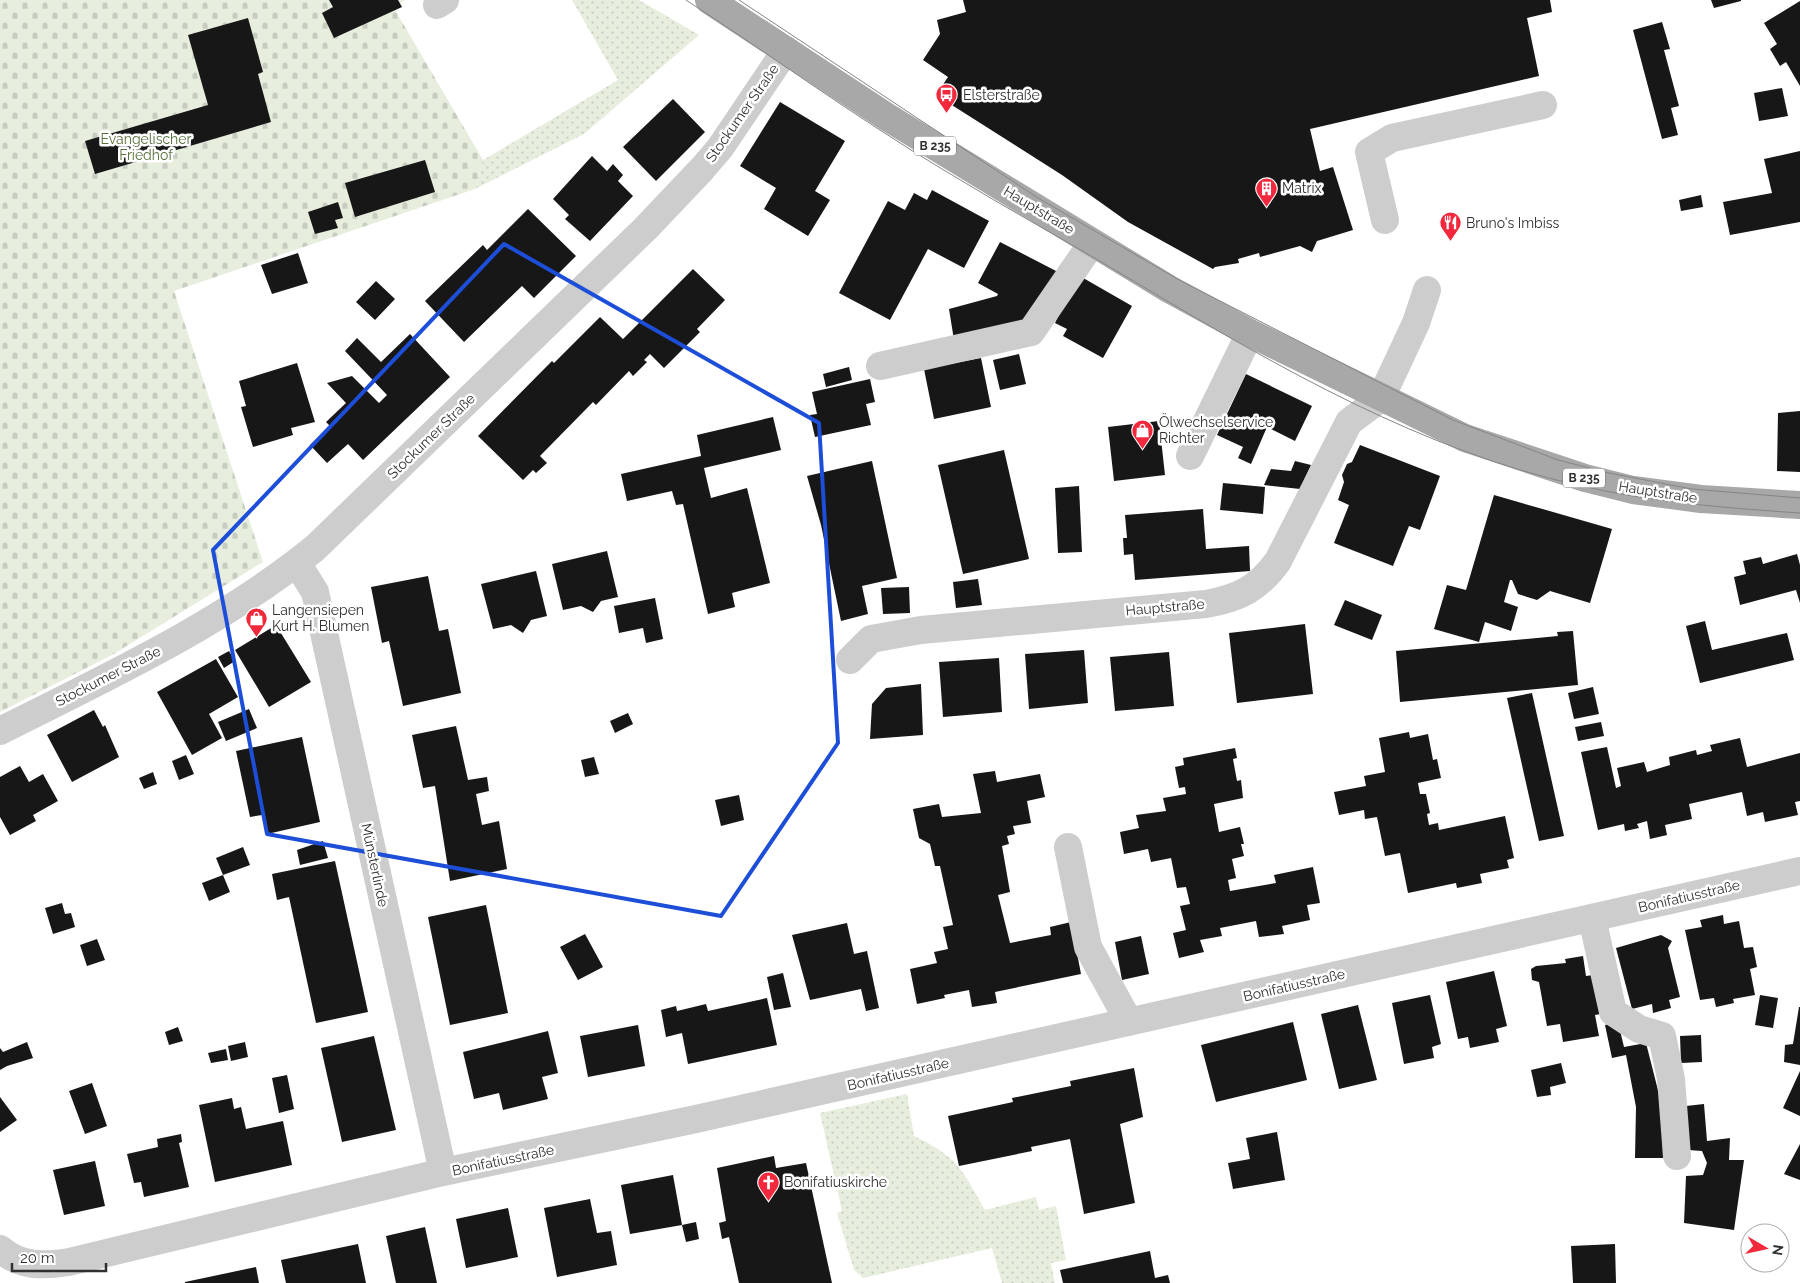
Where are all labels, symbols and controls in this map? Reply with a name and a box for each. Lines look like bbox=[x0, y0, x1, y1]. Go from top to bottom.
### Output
street label: Stockumer Straße bbox=[702, 61, 782, 165]
bus stop icon: Elsterstraße bbox=[935, 83, 959, 114]
place label: Elsterstraße bbox=[963, 87, 1040, 103]
park label: Evangelischer Friedhof bbox=[101, 131, 191, 163]
road number: B 235 bbox=[914, 136, 956, 156]
building icon: Matrix bbox=[1254, 176, 1278, 207]
place label: Matrix bbox=[1282, 180, 1322, 196]
street label: Hauptstraße bbox=[1001, 183, 1077, 237]
restaurant icon: Bruno's Imbiss bbox=[1438, 211, 1462, 242]
place label: Bruno's Imbiss bbox=[1466, 215, 1560, 231]
street label: Stockumer Straße bbox=[384, 390, 478, 482]
place label: Ölwechselservice Richter bbox=[1159, 412, 1273, 446]
shop icon: Ölwechselservice Richter bbox=[1131, 418, 1155, 449]
road number: B 235 bbox=[1563, 468, 1605, 488]
street label: Hauptstraße bbox=[1618, 478, 1698, 506]
street label: Hauptstraße bbox=[1125, 596, 1205, 618]
place label: Langensiepen Kurt H. Blumen bbox=[272, 602, 370, 634]
shop icon: Langensiepen Kurt H. Blumen bbox=[244, 606, 268, 637]
street label: Stockumer Straße bbox=[53, 643, 163, 709]
street label: Münsterlinde bbox=[358, 822, 392, 908]
street label: Bonifatiusstraße bbox=[1637, 877, 1741, 915]
street label: Bonifatiusstraße bbox=[1242, 966, 1346, 1004]
street label: Bonifatiusstraße bbox=[846, 1055, 950, 1093]
street label: Bonifatiusstraße bbox=[451, 1141, 555, 1179]
church icon: Bonifatiuskirche bbox=[756, 1170, 780, 1201]
place label: Bonifatiuskirche bbox=[784, 1174, 887, 1190]
north arrow bbox=[1740, 1223, 1790, 1273]
scale bar bbox=[12, 1240, 106, 1272]
text: N bbox=[1769, 1244, 1787, 1257]
text: 20 m bbox=[20, 1249, 55, 1267]

